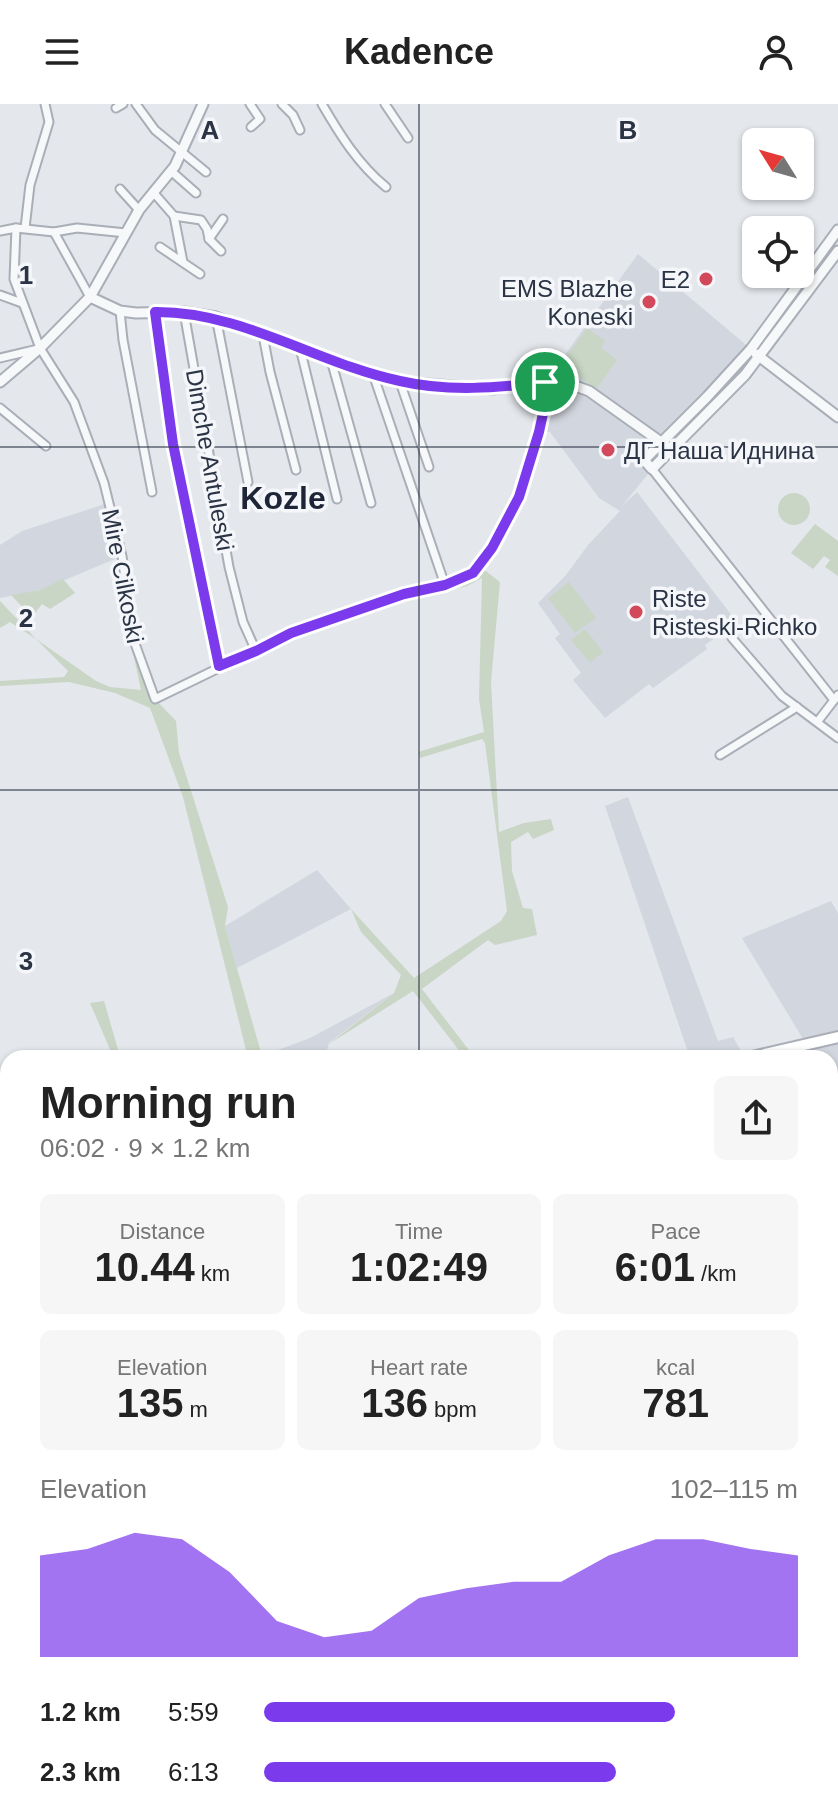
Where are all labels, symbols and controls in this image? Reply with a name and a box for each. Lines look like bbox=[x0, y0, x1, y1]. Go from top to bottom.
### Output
icon: menu bbox=[40, 30, 84, 74]
icon: person bbox=[754, 30, 798, 74]
text: Kadence bbox=[344, 31, 494, 72]
text: A bbox=[201, 115, 220, 145]
text: B bbox=[619, 115, 637, 145]
north arrow bbox=[742, 128, 814, 200]
map controls bbox=[742, 128, 814, 288]
button: locate bbox=[742, 216, 814, 288]
text: 1 bbox=[19, 260, 33, 290]
place label: E2 bbox=[661, 266, 690, 293]
marker: E2 bbox=[697, 270, 715, 288]
place label: EMS Blazhe Koneski bbox=[501, 275, 633, 330]
marker: EMS Blazhe Koneski bbox=[640, 293, 658, 311]
pin bbox=[511, 348, 579, 416]
icon: arrive bbox=[523, 360, 567, 404]
street label: Dimche Antuleski bbox=[181, 367, 239, 553]
place label: ДГ Наша Иднина bbox=[624, 437, 815, 464]
marker: ДГ Наша Иднина bbox=[599, 441, 617, 459]
district label: Kozle bbox=[240, 480, 326, 516]
street label: Mire Cilkoski bbox=[97, 507, 149, 645]
place label: Riste Risteski-Richko bbox=[652, 585, 817, 640]
text: 2 bbox=[19, 603, 33, 633]
marker: Riste Risteski-Richko bbox=[627, 603, 645, 621]
text: 3 bbox=[19, 946, 33, 976]
button: share bbox=[714, 1076, 798, 1160]
text: Morning run bbox=[40, 1078, 297, 1127]
text: 06:02 · 9 × 1.2 km bbox=[40, 1133, 250, 1163]
text: Distance bbox=[120, 1219, 205, 1244]
text: Time bbox=[395, 1219, 443, 1244]
text: Pace bbox=[651, 1219, 701, 1244]
text: 10.44 bbox=[95, 1245, 195, 1289]
text: 1:02:49 bbox=[350, 1245, 488, 1289]
text: 6:01 bbox=[615, 1245, 695, 1289]
text: km bbox=[195, 1261, 230, 1286]
text: /km bbox=[695, 1261, 736, 1286]
text: Elevation bbox=[117, 1355, 208, 1380]
text: Heart rate bbox=[370, 1355, 468, 1380]
text: kcal bbox=[656, 1355, 695, 1380]
text: 135 bbox=[117, 1381, 183, 1425]
text: 136 bbox=[361, 1381, 428, 1425]
text: 781 bbox=[642, 1381, 709, 1425]
text: m bbox=[183, 1397, 208, 1422]
text: bpm bbox=[428, 1397, 477, 1422]
text: Elevation bbox=[40, 1474, 147, 1504]
text: 102–115 m bbox=[670, 1474, 798, 1504]
text: 1.2 km bbox=[40, 1697, 121, 1727]
text: 5:59 bbox=[168, 1697, 219, 1727]
text: 2.3 km bbox=[40, 1757, 121, 1787]
text: 6:13 bbox=[168, 1757, 219, 1787]

